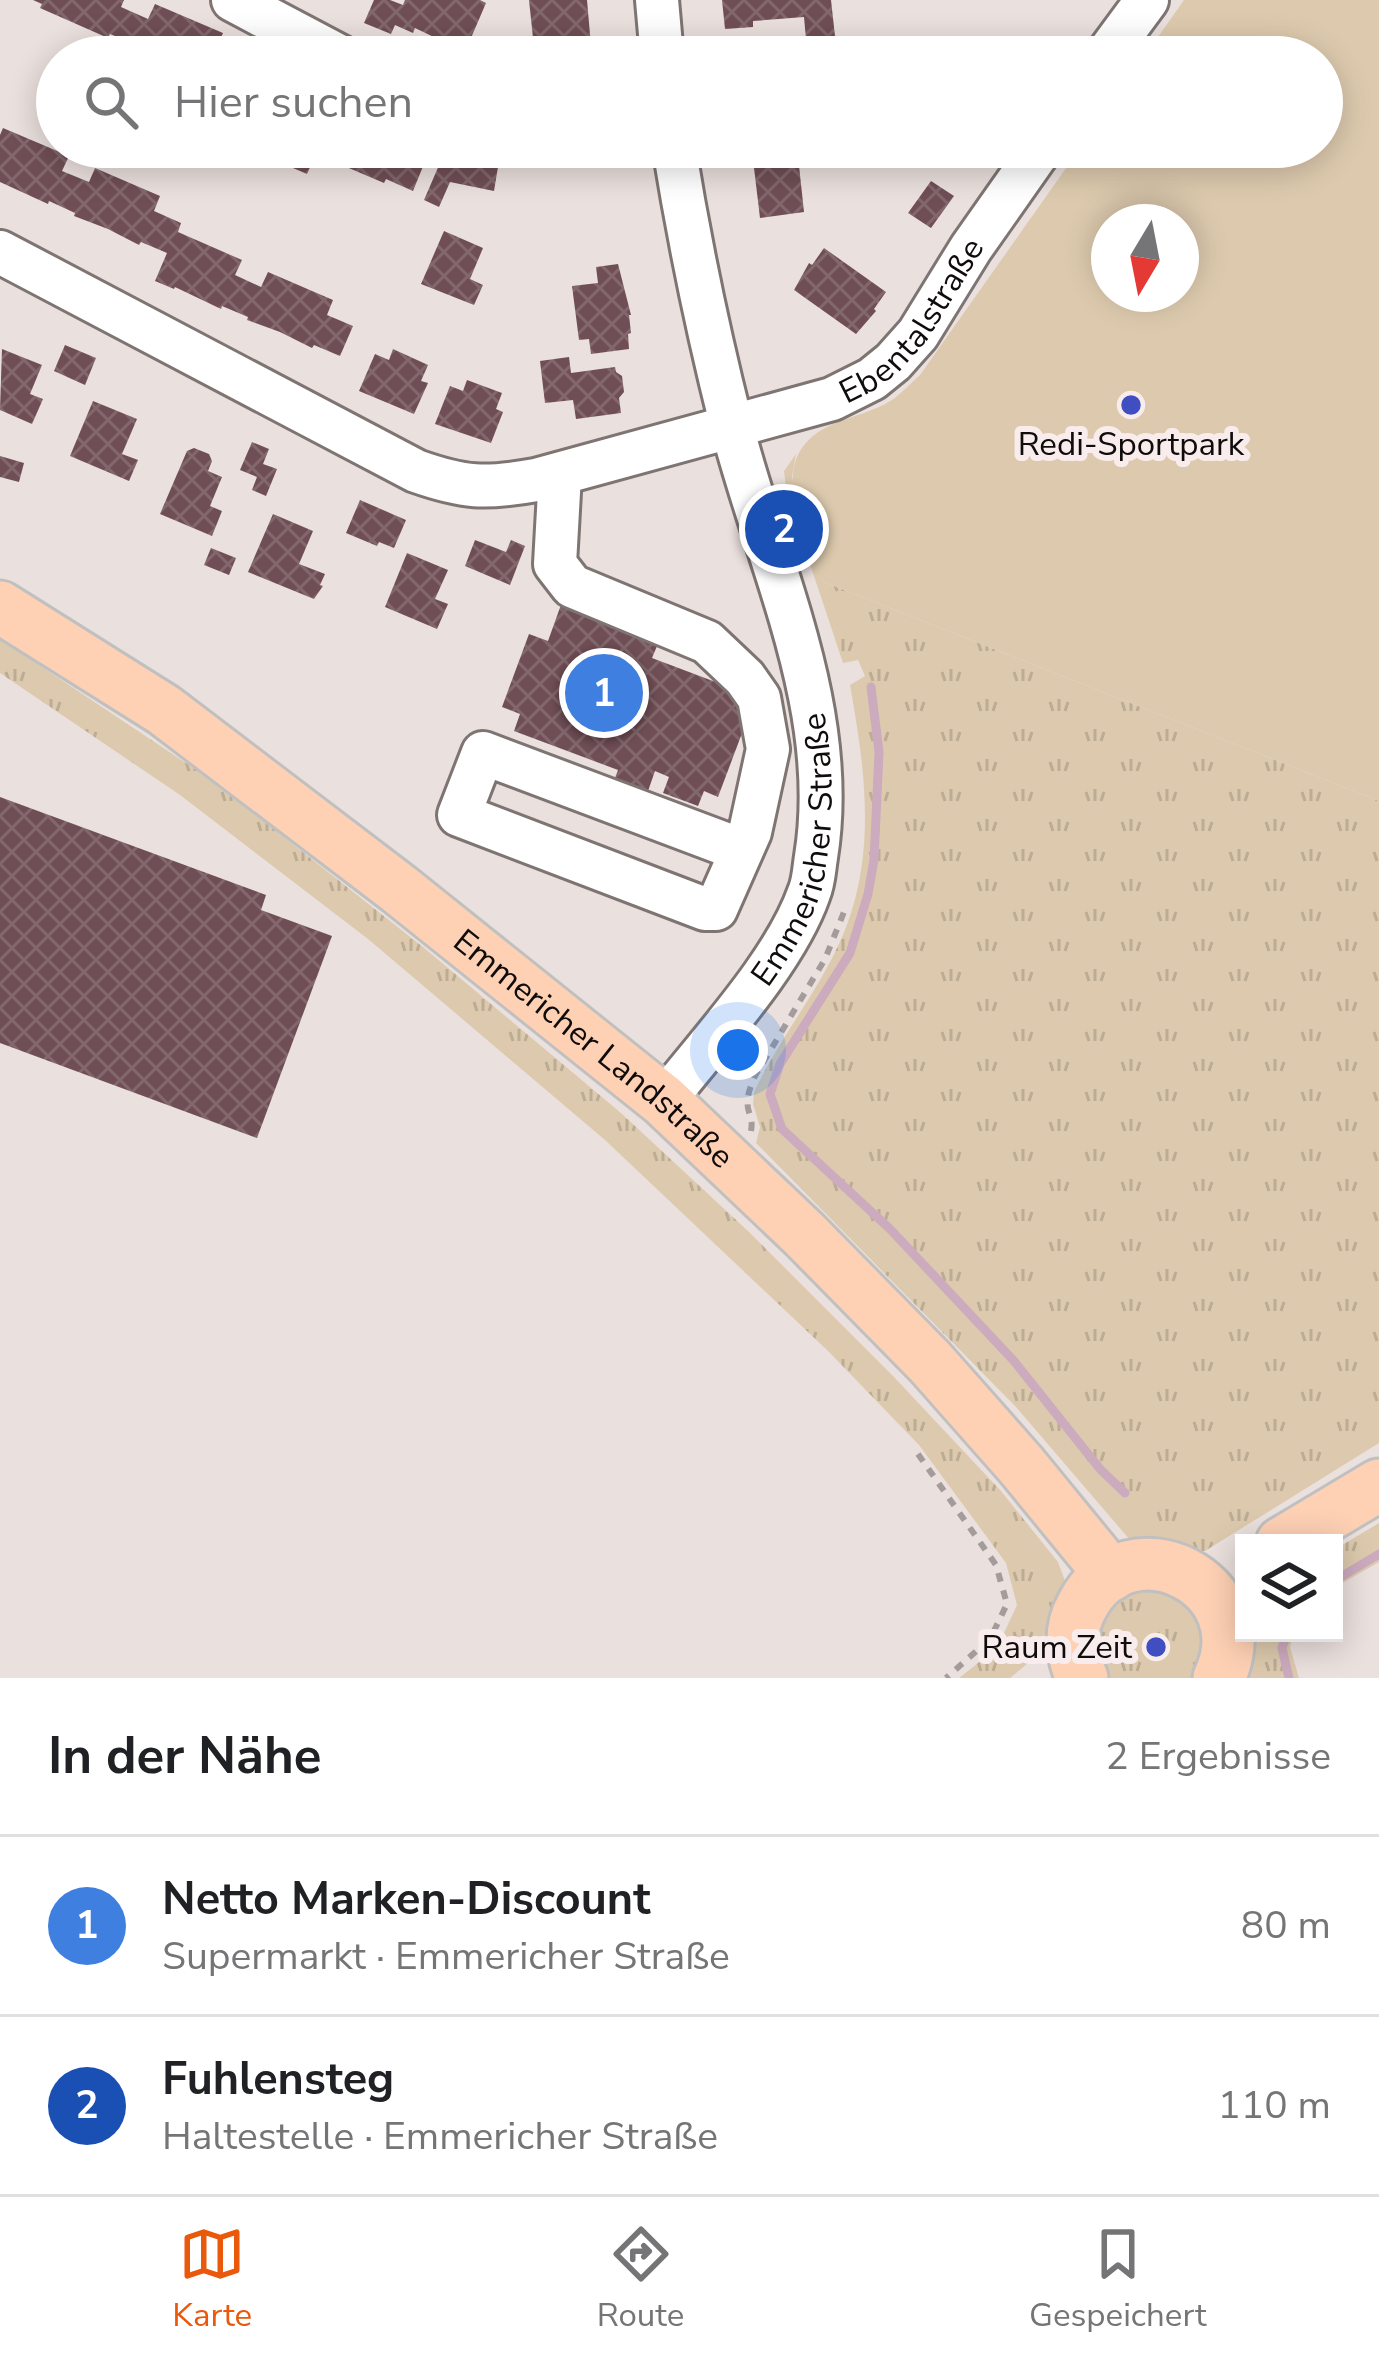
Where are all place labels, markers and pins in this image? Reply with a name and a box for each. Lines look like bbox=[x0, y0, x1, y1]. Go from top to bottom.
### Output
marker: Redi-Sportpark bbox=[1118, 392, 1144, 418]
place label: Redi-Sportpark bbox=[1018, 422, 1245, 467]
pin: 2 bbox=[745, 484, 823, 574]
pin: 1 bbox=[565, 648, 643, 738]
place label: Raum Zeit bbox=[982, 1625, 1132, 1670]
marker: Raum Zeit bbox=[1143, 1634, 1169, 1660]

